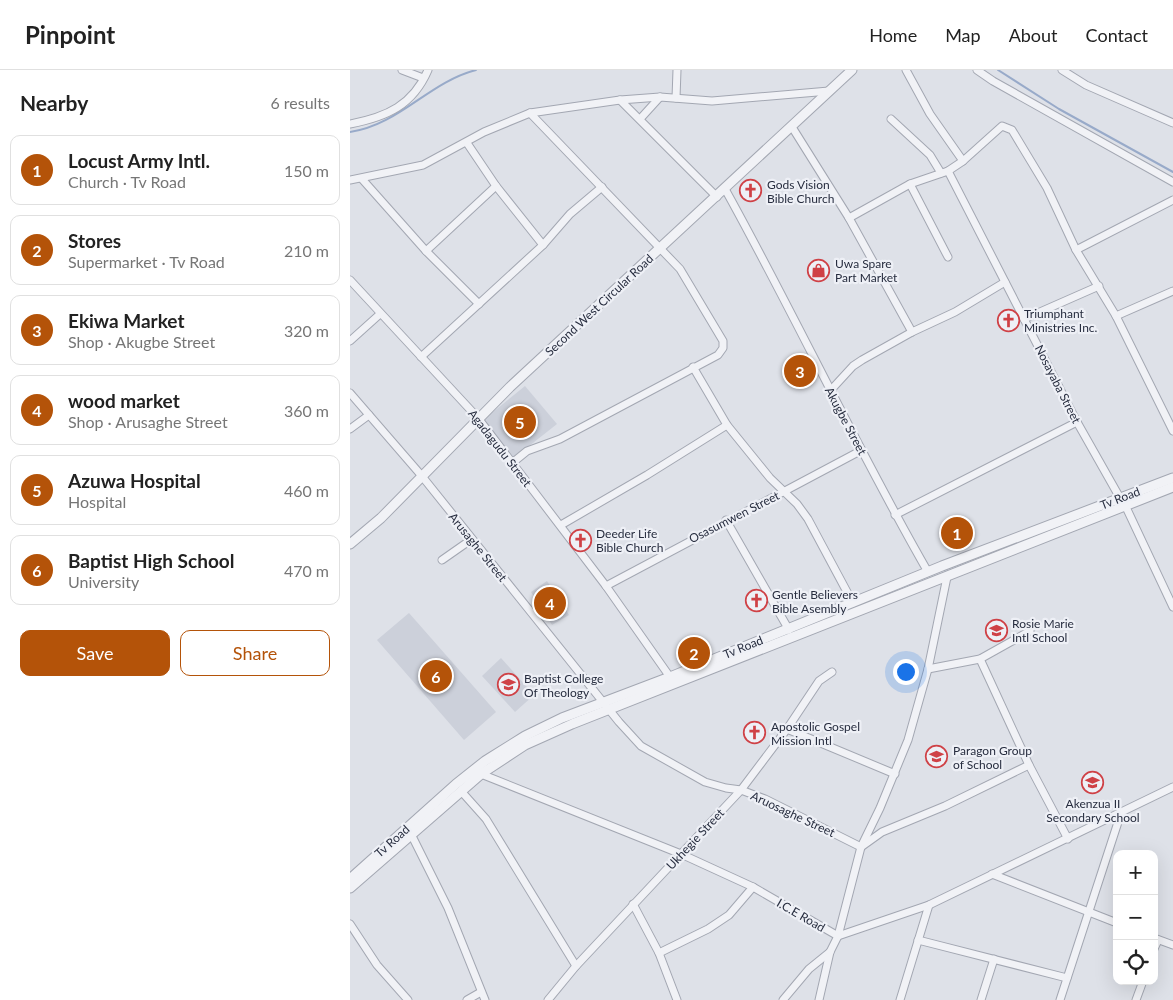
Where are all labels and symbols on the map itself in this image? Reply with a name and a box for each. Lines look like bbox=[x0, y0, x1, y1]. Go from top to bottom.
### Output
place label: Gods Vision Bible Church bbox=[767, 177, 834, 206]
church icon: Gods Vision Bible Church bbox=[739, 179, 763, 203]
street label: Second West Circular Road bbox=[542, 251, 656, 359]
place label: Uwa Spare Part Market bbox=[835, 256, 898, 285]
shop icon: Uwa Spare Part Market bbox=[807, 258, 831, 282]
place label: Triumphant Ministries Inc. bbox=[1024, 306, 1098, 335]
church icon: Triumphant Ministries Inc. bbox=[996, 308, 1020, 332]
street label: Nosayaba Street bbox=[1032, 342, 1085, 426]
pin: 3 bbox=[784, 352, 816, 390]
street label: Akugbe Street bbox=[822, 384, 871, 458]
pin: 5 bbox=[504, 403, 536, 441]
street label: Agadagudu Street bbox=[465, 406, 535, 490]
street label: Tv Road bbox=[1098, 484, 1142, 512]
street label: Osasumwen Street bbox=[686, 487, 782, 546]
street label: Arusaghe Street bbox=[446, 510, 511, 585]
pin: 1 bbox=[941, 514, 973, 552]
place label: Deeder Life Bible Church bbox=[596, 526, 663, 555]
church icon: Deeder Life Bible Church bbox=[568, 528, 592, 552]
pin: 4 bbox=[534, 584, 566, 622]
place label: Gentle Believers Bible Asembly bbox=[772, 587, 858, 616]
church icon: Gentle Believers Bible Asembly bbox=[744, 589, 768, 613]
place label: Rosie Marie Intl School bbox=[1012, 616, 1074, 645]
school or university icon: Rosie Marie Intl School bbox=[984, 618, 1008, 642]
street label: Tv Road bbox=[721, 632, 765, 662]
pin: 2 bbox=[678, 634, 710, 672]
pin: 6 bbox=[420, 657, 452, 695]
your location bbox=[893, 659, 919, 685]
place label: Baptist College Of Theology bbox=[524, 671, 603, 700]
school or university icon: Baptist College Of Theology bbox=[496, 673, 520, 697]
place label: Apostolic Gospel Mission Intl bbox=[771, 719, 860, 748]
church icon: Apostolic Gospel Mission Intl bbox=[743, 721, 767, 745]
place label: Paragon Group of School bbox=[953, 743, 1032, 772]
school or university icon: Paragon Group of School bbox=[925, 745, 949, 769]
school or university icon: Akenzua II Secondary School bbox=[1081, 770, 1105, 794]
street label: Aruosaghe Street bbox=[749, 788, 838, 840]
place label: Akenzua II Secondary School bbox=[1046, 796, 1140, 825]
street label: Ukhegie Street bbox=[663, 805, 728, 873]
street label: Tv Road bbox=[372, 821, 412, 861]
street label: I.C.E Road bbox=[774, 895, 828, 935]

